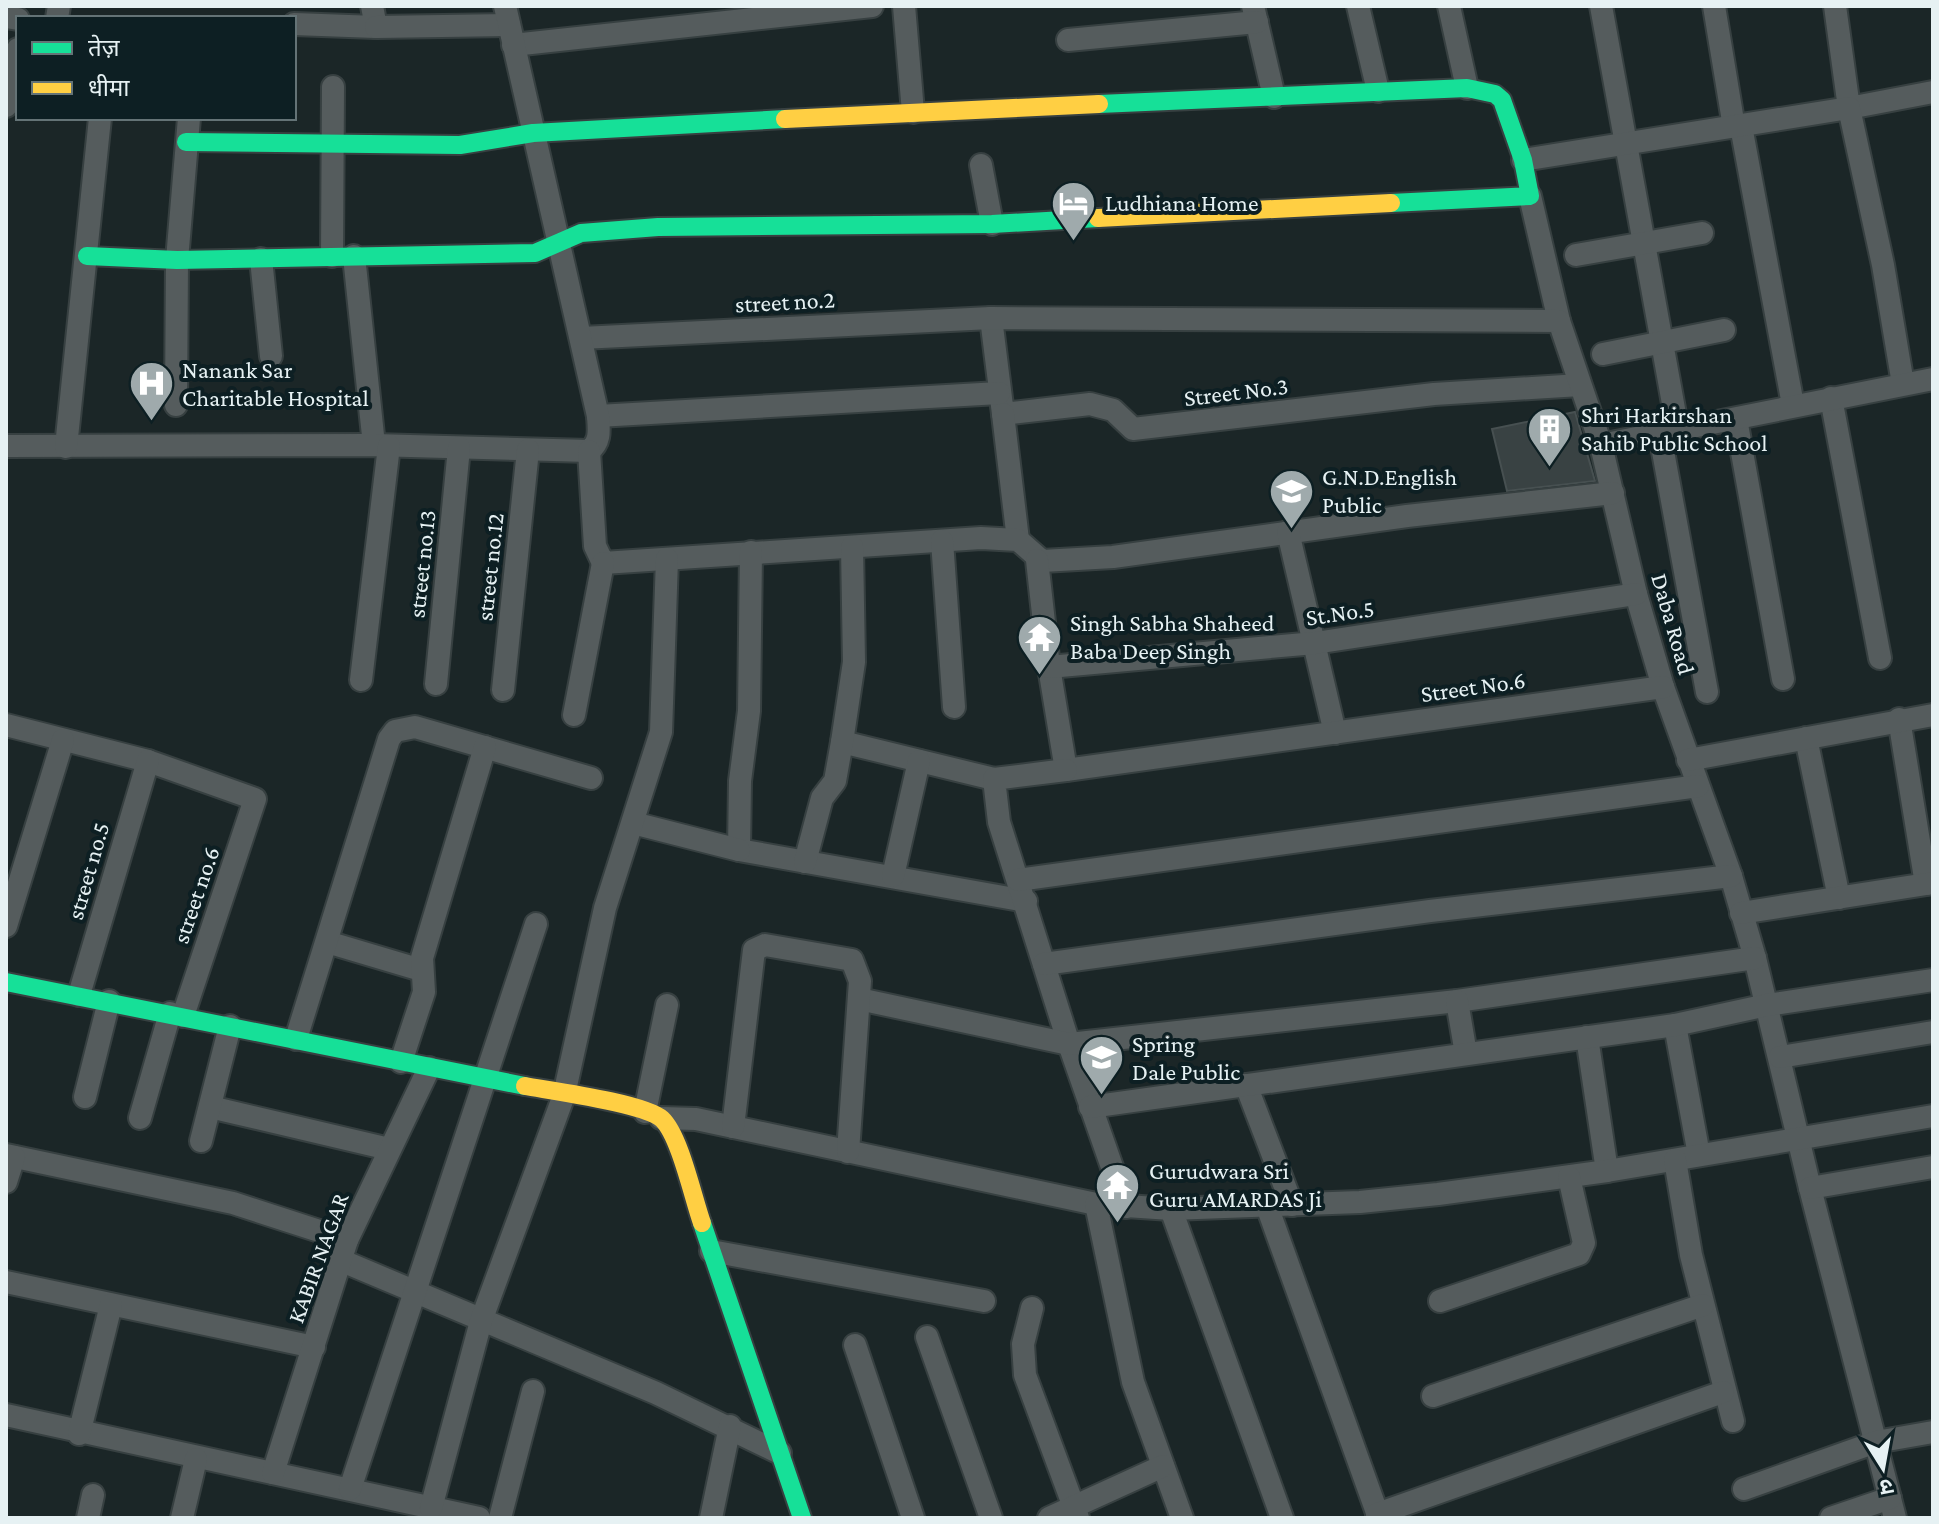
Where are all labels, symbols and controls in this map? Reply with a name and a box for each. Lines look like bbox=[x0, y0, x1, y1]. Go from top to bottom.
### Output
legend bbox=[16, 16, 296, 120]
text: तेज़ bbox=[88, 34, 121, 61]
text: धीमा bbox=[88, 74, 130, 101]
hotel icon: Ludhiana Home bbox=[1050, 179, 1098, 242]
place label: Ludhiana Home bbox=[1105, 189, 1258, 216]
street label: street no.2 bbox=[734, 285, 836, 318]
place label: Nanank Sar Charitable Hospital bbox=[182, 356, 369, 411]
hospital icon: Nanank Sar Charitable Hospital bbox=[127, 360, 175, 423]
street label: Street No.3 bbox=[1182, 372, 1290, 411]
place label: Shri Harkirshan Sahib Public School bbox=[1581, 401, 1768, 456]
building icon: Shri Harkirshan Sahib Public School bbox=[1526, 405, 1574, 468]
place label: G.N.D.English Public bbox=[1322, 463, 1457, 518]
school or university icon: G.N.D.English Public bbox=[1267, 467, 1315, 530]
street label: street no.13 bbox=[402, 509, 441, 619]
street label: street no.12 bbox=[470, 512, 509, 622]
street label: Daba Road bbox=[1646, 570, 1701, 678]
street label: St.No.5 bbox=[1304, 594, 1376, 631]
place label: Singh Sabha Shaheed Baba Deep Singh bbox=[1070, 609, 1275, 664]
temple icon: Singh Sabha Shaheed Baba Deep Singh bbox=[1015, 613, 1063, 676]
street label: Street No.6 bbox=[1419, 666, 1527, 707]
street label: street no.5 bbox=[61, 819, 114, 923]
street label: street no.6 bbox=[166, 843, 225, 947]
place label: Spring Dale Public bbox=[1132, 1030, 1240, 1085]
school or university icon: Spring Dale Public bbox=[1077, 1034, 1125, 1097]
place label: Gurudwara Sri Guru AMARDAS Ji bbox=[1149, 1157, 1322, 1212]
temple icon: Gurudwara Sri Guru AMARDAS Ji bbox=[1094, 1161, 1142, 1224]
street label: KABIR NAGAR bbox=[282, 1188, 354, 1327]
north arrow bbox=[1843, 1428, 1923, 1508]
text: उ bbox=[1877, 1474, 1895, 1501]

